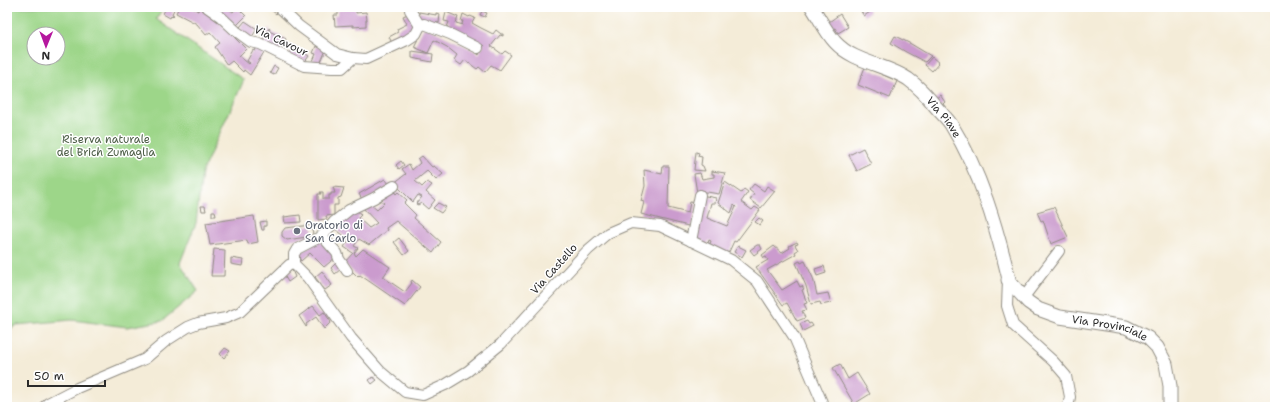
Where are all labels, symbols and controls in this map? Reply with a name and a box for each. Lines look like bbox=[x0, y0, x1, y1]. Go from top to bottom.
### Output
street label: Via Cavour bbox=[252, 22, 310, 60]
north arrow bbox=[26, 26, 66, 66]
text: N bbox=[41, 48, 50, 63]
street label: Via Piave bbox=[923, 93, 965, 140]
park label: Riserva naturale del Brich Zumaglia bbox=[57, 132, 155, 160]
place label: Oratorio di San Carlo bbox=[305, 218, 363, 246]
marker: Oratorio di San Carlo bbox=[292, 226, 302, 236]
street label: Via Castello bbox=[527, 240, 581, 298]
street label: Via Provinciale bbox=[1071, 311, 1151, 344]
scale bar bbox=[28, 362, 105, 388]
text: 50 m bbox=[34, 368, 64, 384]

